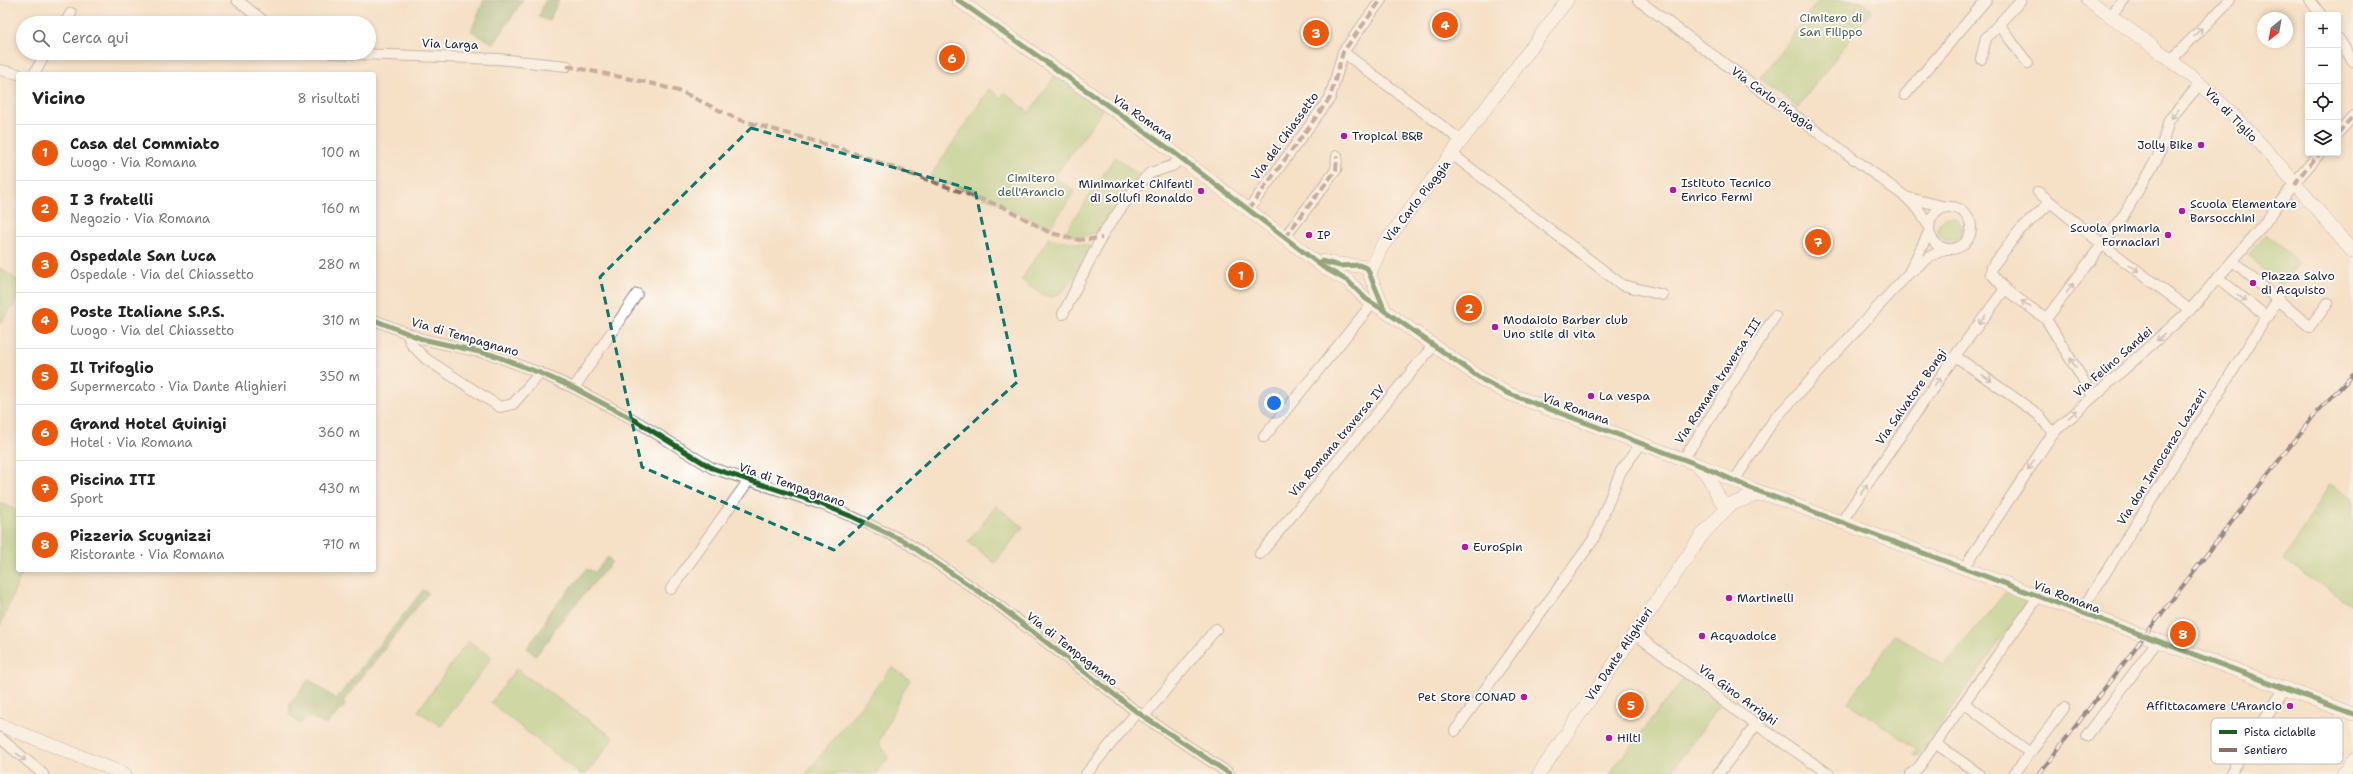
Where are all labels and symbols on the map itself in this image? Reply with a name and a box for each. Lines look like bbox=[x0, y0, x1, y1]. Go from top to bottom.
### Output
pin: 4 bbox=[1432, 10, 1458, 40]
park label: Cimitero di San Filippo bbox=[1800, 10, 1863, 40]
north arrow bbox=[2257, 12, 2293, 48]
pin: 3 bbox=[1303, 18, 1329, 48]
one-way arrow bbox=[2193, 27, 2203, 37]
street label: Via Larga bbox=[421, 35, 479, 53]
pin: 6 bbox=[939, 43, 965, 73]
street label: Via Carlo Piaggia bbox=[1728, 63, 1819, 135]
street label: Via di Tiglio bbox=[2201, 84, 2261, 146]
street label: Via del Chiassetto bbox=[1248, 89, 1322, 183]
street label: Via Romana bbox=[1109, 91, 1177, 145]
one-way arrow bbox=[2170, 108, 2179, 119]
place label: Tropical B&B bbox=[1352, 128, 1423, 144]
marker: Tropical B&B bbox=[1339, 131, 1349, 141]
place label: Jolly Bike bbox=[2137, 137, 2193, 153]
marker: Jolly Bike bbox=[2196, 140, 2206, 150]
street label: Via Carlo Piaggia bbox=[1380, 156, 1454, 245]
park label: Cimitero dell'Arancio bbox=[997, 170, 1065, 200]
place label: Istituto Tecnico Enrico Fermi bbox=[1681, 175, 1771, 205]
place label: Minimarket Chifenti di Sollufi Ronaldo bbox=[1079, 176, 1193, 206]
marker: Istituto Tecnico Enrico Fermi bbox=[1668, 185, 1678, 195]
marker: Minimarket Chifenti di Sollufi Ronaldo bbox=[1196, 186, 1206, 196]
place label: Scuola Elementare Barsocchini bbox=[2190, 196, 2297, 226]
marker: Scuola Elementare Barsocchini bbox=[2177, 206, 2187, 216]
place label: Scuola primaria Fornaciari bbox=[2070, 220, 2161, 250]
place label: IP bbox=[1317, 227, 1331, 243]
pin: 7 bbox=[1805, 227, 1831, 257]
marker: IP bbox=[1304, 230, 1314, 240]
marker: Scuola primaria Fornaciari bbox=[2163, 230, 2173, 240]
pin: 1 bbox=[1228, 260, 1254, 290]
one-way arrow bbox=[2129, 264, 2140, 272]
place label: Piazza Salvo di Acquisto bbox=[2261, 268, 2335, 298]
marker: Piazza Salvo di Acquisto bbox=[2248, 278, 2258, 288]
one-way arrow bbox=[2066, 283, 2074, 294]
pin: 2 bbox=[1456, 293, 1482, 323]
one-way arrow bbox=[2237, 293, 2248, 302]
one-way arrow bbox=[2020, 300, 2031, 308]
place label: Modaiolo Barber club Uno stile di vita bbox=[1503, 312, 1628, 342]
street label: Via di Tempagnano bbox=[409, 314, 521, 360]
street label: Via Romana traversa III bbox=[1671, 315, 1765, 447]
one-way arrow bbox=[1978, 315, 1986, 326]
marker: Modaiolo Barber club Uno stile di vita bbox=[1490, 322, 1500, 332]
street label: Via Felino Sandei bbox=[2070, 323, 2156, 401]
one-way arrow bbox=[2156, 332, 2167, 341]
street label: Via Salvatore Bongi bbox=[1872, 346, 1950, 448]
one-way arrow bbox=[2069, 357, 2077, 369]
one-way arrow bbox=[1981, 374, 1992, 382]
one-way arrow bbox=[1933, 376, 1941, 387]
street label: Via Romana traversa IV bbox=[1285, 382, 1389, 500]
street label: Via don Innocenzo Lazzeri bbox=[2113, 386, 2211, 528]
place label: La vespa bbox=[1599, 388, 1650, 404]
street label: Via Romana bbox=[1540, 389, 1612, 429]
marker: La vespa bbox=[1586, 391, 1596, 401]
your location bbox=[1264, 393, 1284, 413]
one-way arrow bbox=[2068, 410, 2078, 419]
street label: Via di Tempagnano bbox=[737, 459, 847, 511]
one-way arrow bbox=[2026, 459, 2034, 471]
one-way arrow bbox=[1860, 484, 1868, 495]
place label: EuroSpin bbox=[1473, 539, 1523, 555]
marker: EuroSpin bbox=[1460, 542, 1470, 552]
street label: Via Romana bbox=[2031, 577, 2103, 617]
place label: Martinelli bbox=[1737, 590, 1794, 606]
marker: Martinelli bbox=[1724, 593, 1734, 603]
street label: Via Dante Alighieri bbox=[1582, 604, 1656, 704]
street label: Via di Tempagnano bbox=[1023, 608, 1121, 690]
pin: 8 bbox=[2170, 619, 2196, 649]
place label: Acquadolce bbox=[1710, 628, 1777, 644]
marker: Acquadolce bbox=[1697, 631, 1707, 641]
street label: Via Gino Arrighi bbox=[1695, 661, 1781, 729]
place label: Pet Store CONAD bbox=[1418, 689, 1516, 705]
pin: 5 bbox=[1618, 690, 1644, 720]
marker: Pet Store CONAD bbox=[1519, 692, 1529, 702]
place label: Affittacamere L'Arancio bbox=[2146, 698, 2282, 714]
marker: Affittacamere L'Arancio bbox=[2285, 701, 2295, 711]
legend bbox=[2211, 718, 2343, 764]
text: Pista ciclabile bbox=[2244, 725, 2316, 740]
place label: Hilti bbox=[1617, 730, 1641, 746]
marker: Hilti bbox=[1604, 733, 1614, 743]
text: Sentiero bbox=[2244, 743, 2288, 758]
one-way arrow bbox=[15, 753, 26, 762]

